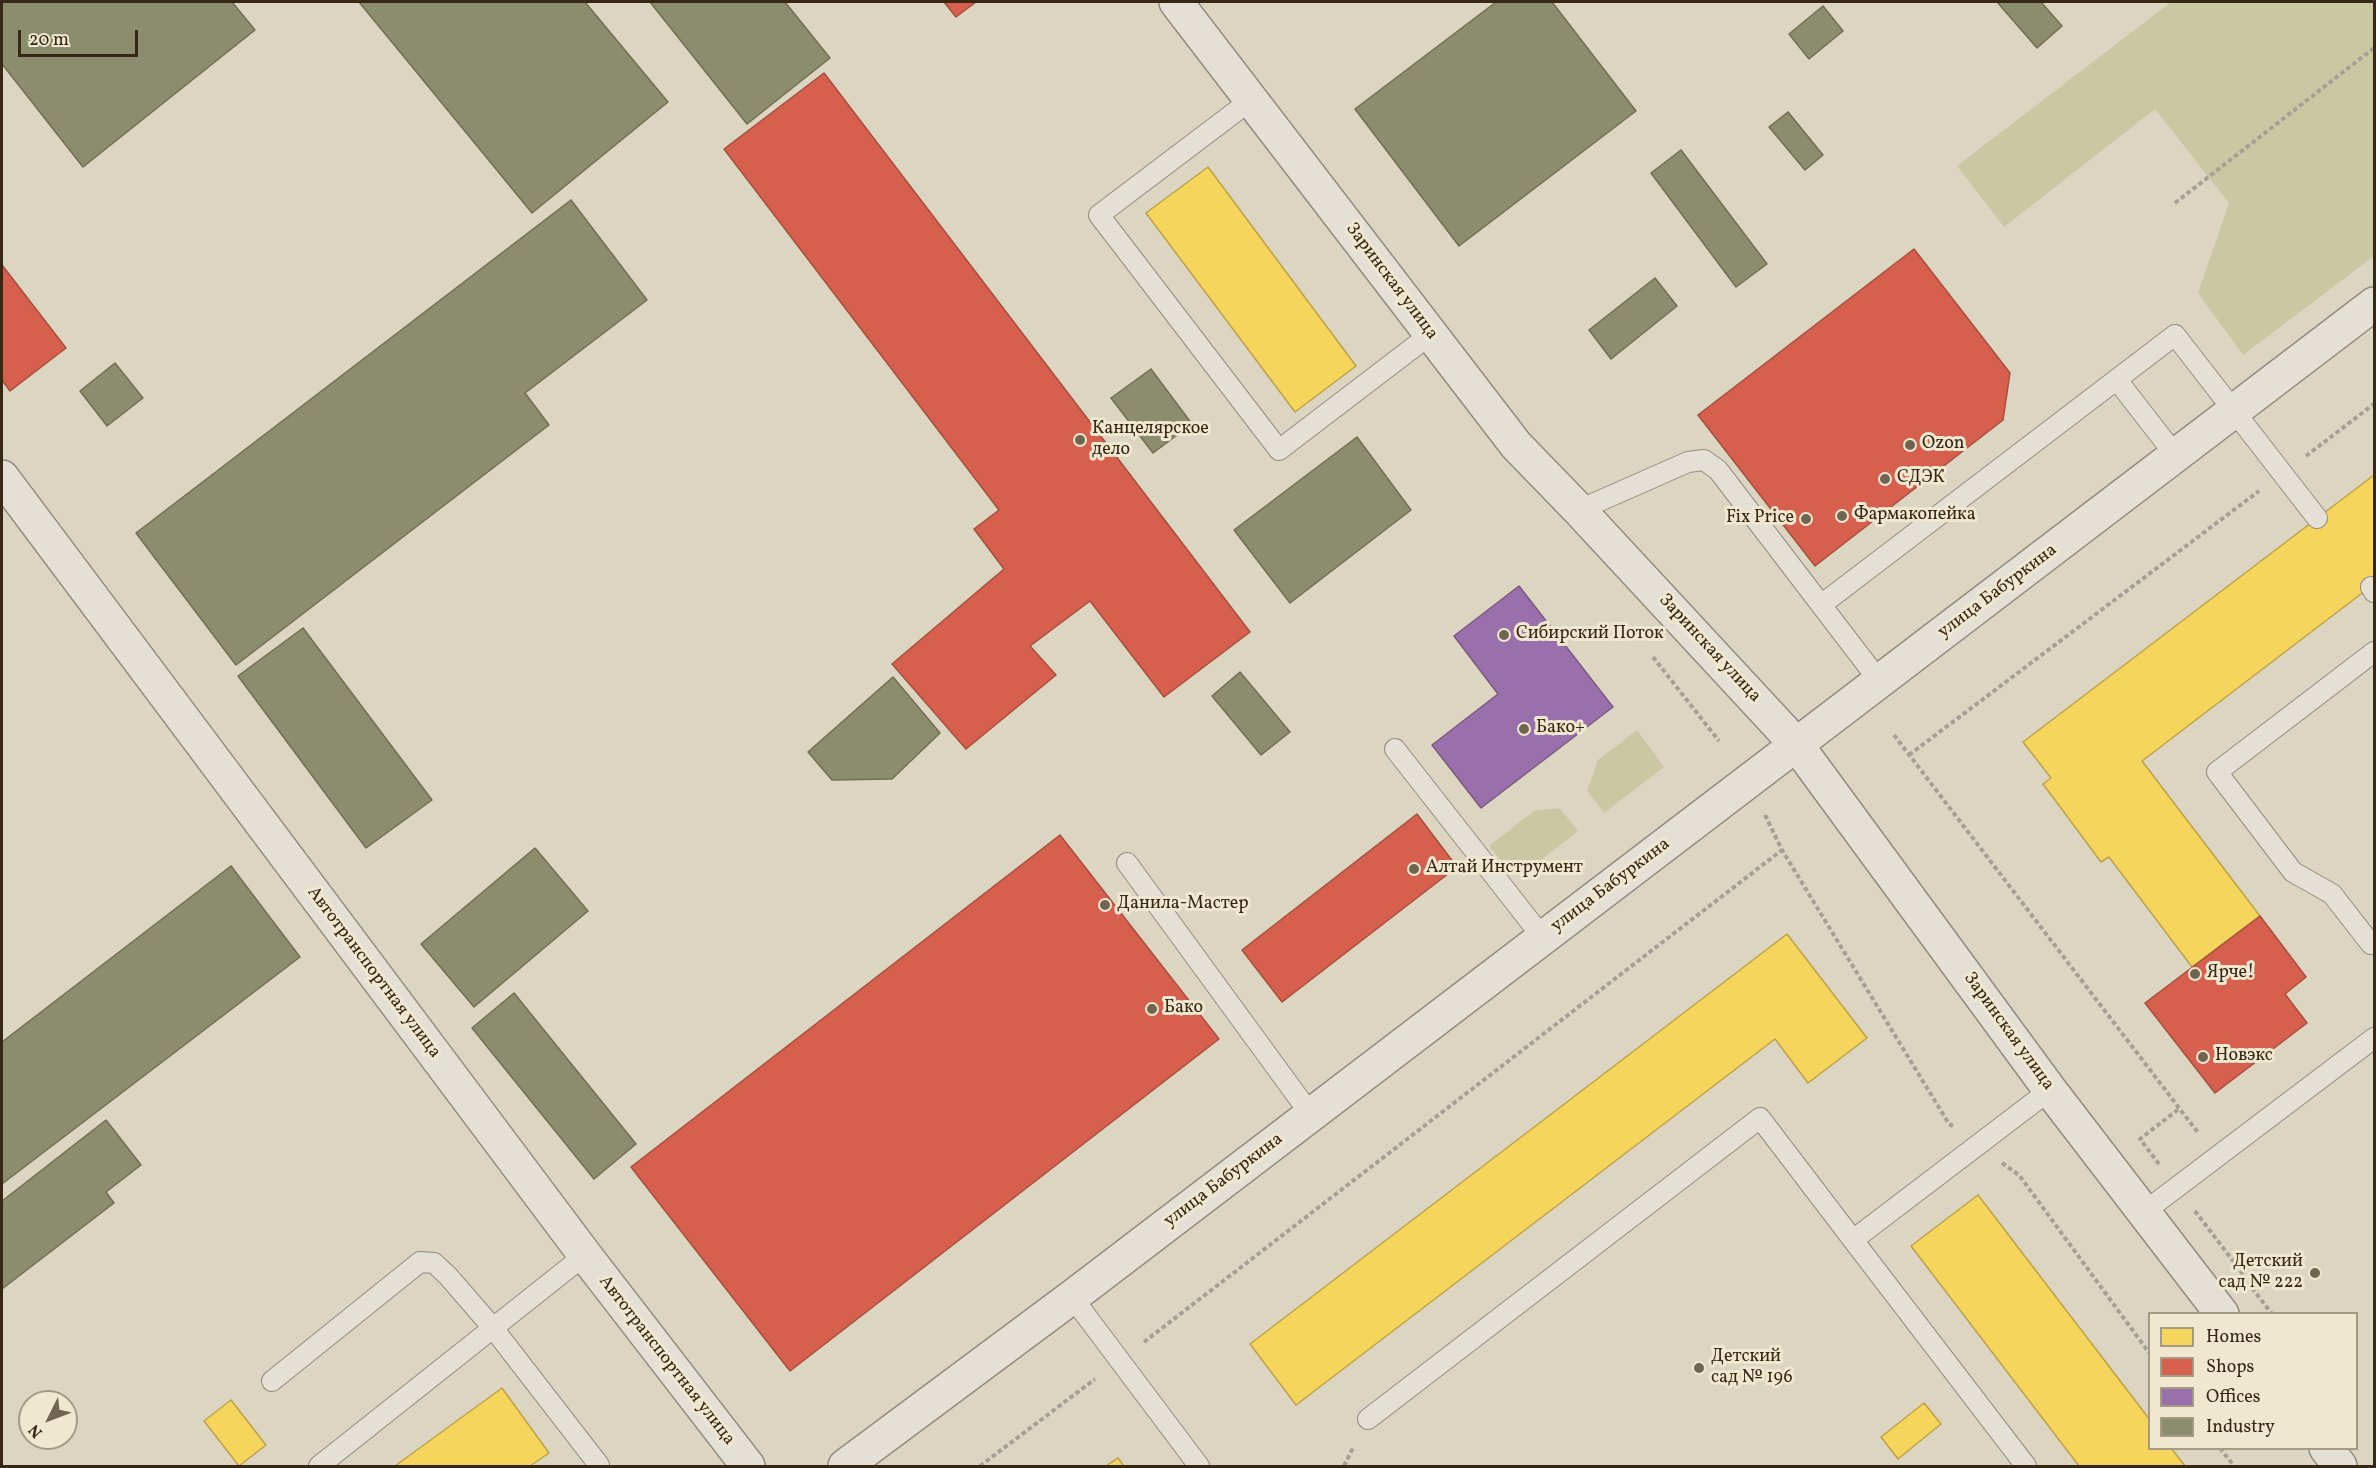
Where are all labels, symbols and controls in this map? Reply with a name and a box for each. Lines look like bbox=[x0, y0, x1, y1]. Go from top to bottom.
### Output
scale bar bbox=[21, 18, 141, 56]
text: 20 m bbox=[29, 28, 69, 53]
street label: Заринская улица bbox=[1340, 219, 1442, 345]
place label: Канцелярское дело bbox=[1092, 419, 1209, 462]
marker: Канцелярское дело bbox=[1073, 433, 1087, 447]
place label: Ozon bbox=[1922, 434, 1964, 456]
marker: Ozon bbox=[1903, 438, 1917, 452]
place label: СДЭК bbox=[1897, 468, 1945, 490]
marker: СДЭК bbox=[1878, 472, 1892, 486]
place label: Фармакопейка bbox=[1854, 505, 1976, 527]
place label: Fix Price bbox=[1726, 508, 1794, 530]
marker: Фармакопейка bbox=[1835, 509, 1849, 523]
marker: Fix Price bbox=[1799, 512, 1813, 526]
street label: улица Бабуркина bbox=[1934, 540, 2062, 644]
street label: Заринская улица bbox=[1653, 590, 1765, 708]
place label: Сибирский Поток bbox=[1516, 624, 1664, 646]
marker: Сибирский Поток bbox=[1497, 628, 1511, 642]
place label: Бако+ bbox=[1536, 718, 1585, 740]
marker: Бако+ bbox=[1517, 722, 1531, 736]
street label: улица Бабуркина bbox=[1547, 834, 1675, 938]
place label: Алтай Инструмент bbox=[1426, 858, 1583, 880]
marker: Алтай Инструмент bbox=[1407, 862, 1421, 876]
street label: Автотранспортная улица bbox=[301, 883, 445, 1063]
place label: Данила-Мастер bbox=[1117, 894, 1249, 916]
marker: Данила-Мастер bbox=[1098, 898, 1112, 912]
place label: Ярче! bbox=[2207, 963, 2255, 985]
marker: Ярче! bbox=[2188, 967, 2202, 981]
street label: Заринская улица bbox=[1958, 969, 2058, 1095]
place label: Бако bbox=[1164, 998, 1203, 1020]
marker: Бако bbox=[1145, 1002, 1159, 1016]
place label: Новэкс bbox=[2215, 1046, 2273, 1068]
marker: Новэкс bbox=[2196, 1050, 2210, 1064]
street label: улица Бабуркина bbox=[1160, 1129, 1288, 1233]
place label: Детский сад № 222 bbox=[2219, 1252, 2303, 1294]
marker: Детский сад № 222 bbox=[2308, 1266, 2322, 1280]
street label: Автотранспортная улица bbox=[593, 1272, 739, 1450]
legend bbox=[2148, 1312, 2358, 1450]
text: Homes bbox=[2206, 1325, 2261, 1350]
place label: Детский сад № 196 bbox=[1711, 1347, 1793, 1390]
text: Shops bbox=[2206, 1355, 2254, 1380]
marker: Детский сад № 196 bbox=[1692, 1361, 1706, 1375]
text: Offices bbox=[2206, 1385, 2261, 1410]
north arrow bbox=[18, 1390, 78, 1450]
text: Industry bbox=[2206, 1415, 2275, 1440]
text: N bbox=[24, 1419, 48, 1442]

